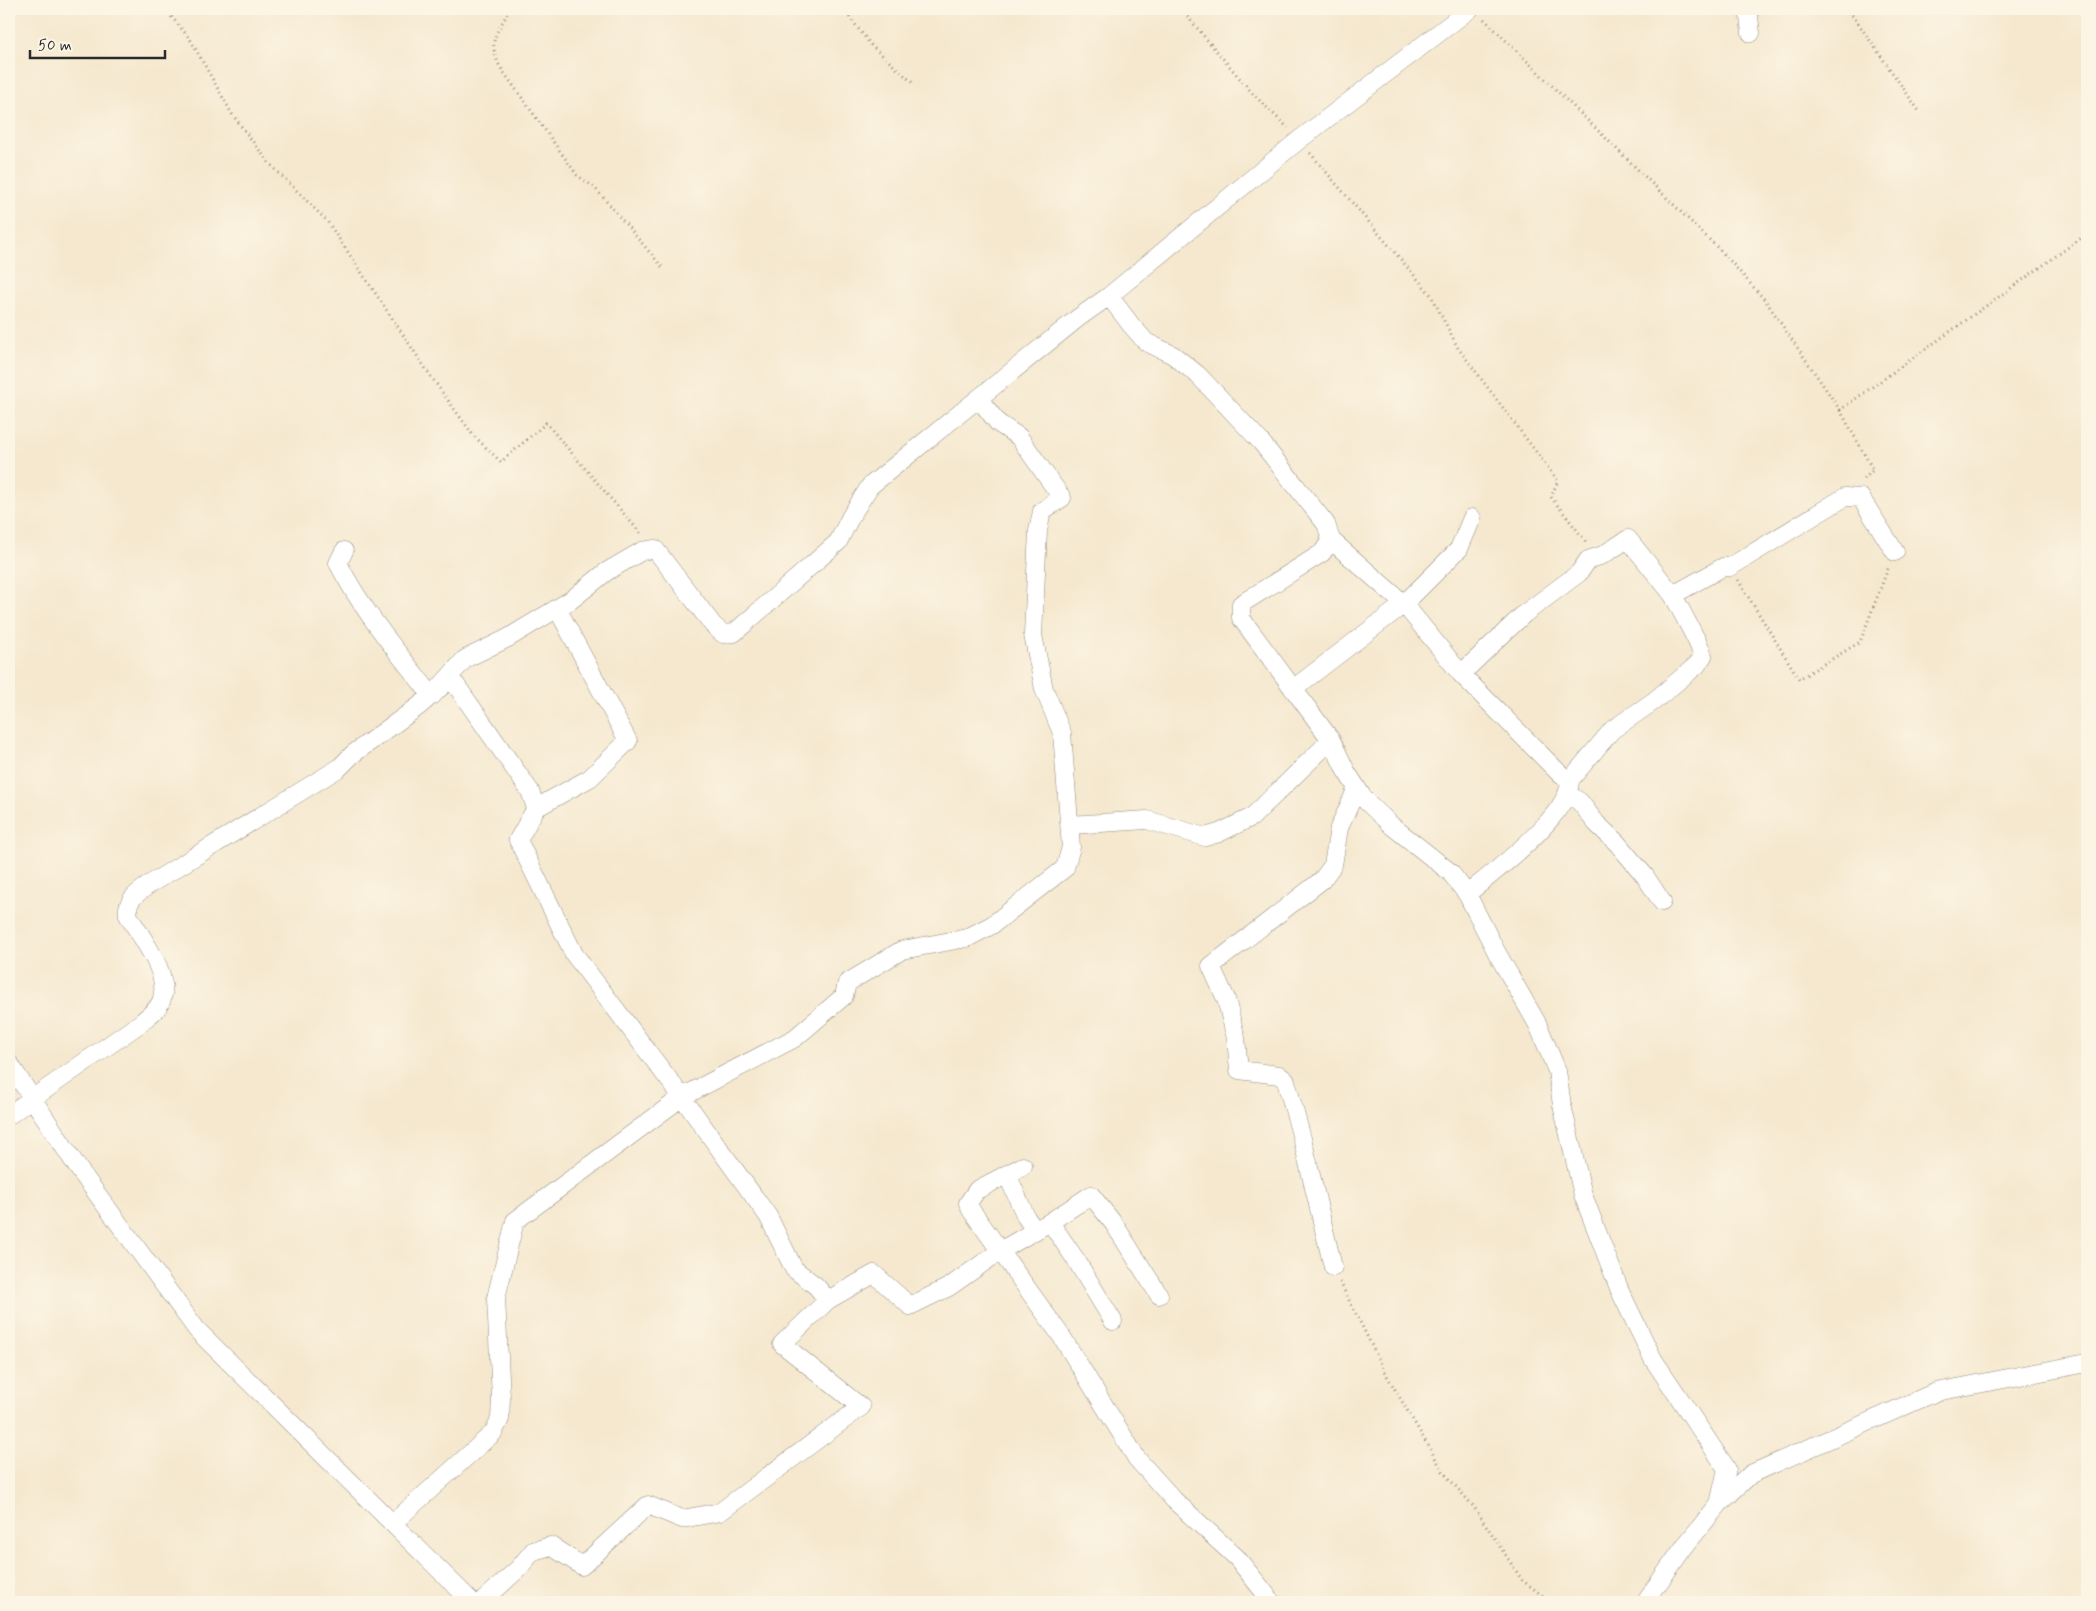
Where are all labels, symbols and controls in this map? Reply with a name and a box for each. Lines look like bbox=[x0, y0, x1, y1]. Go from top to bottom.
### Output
scale bar bbox=[30, 28, 165, 60]
text: 50 m bbox=[38, 36, 72, 56]

